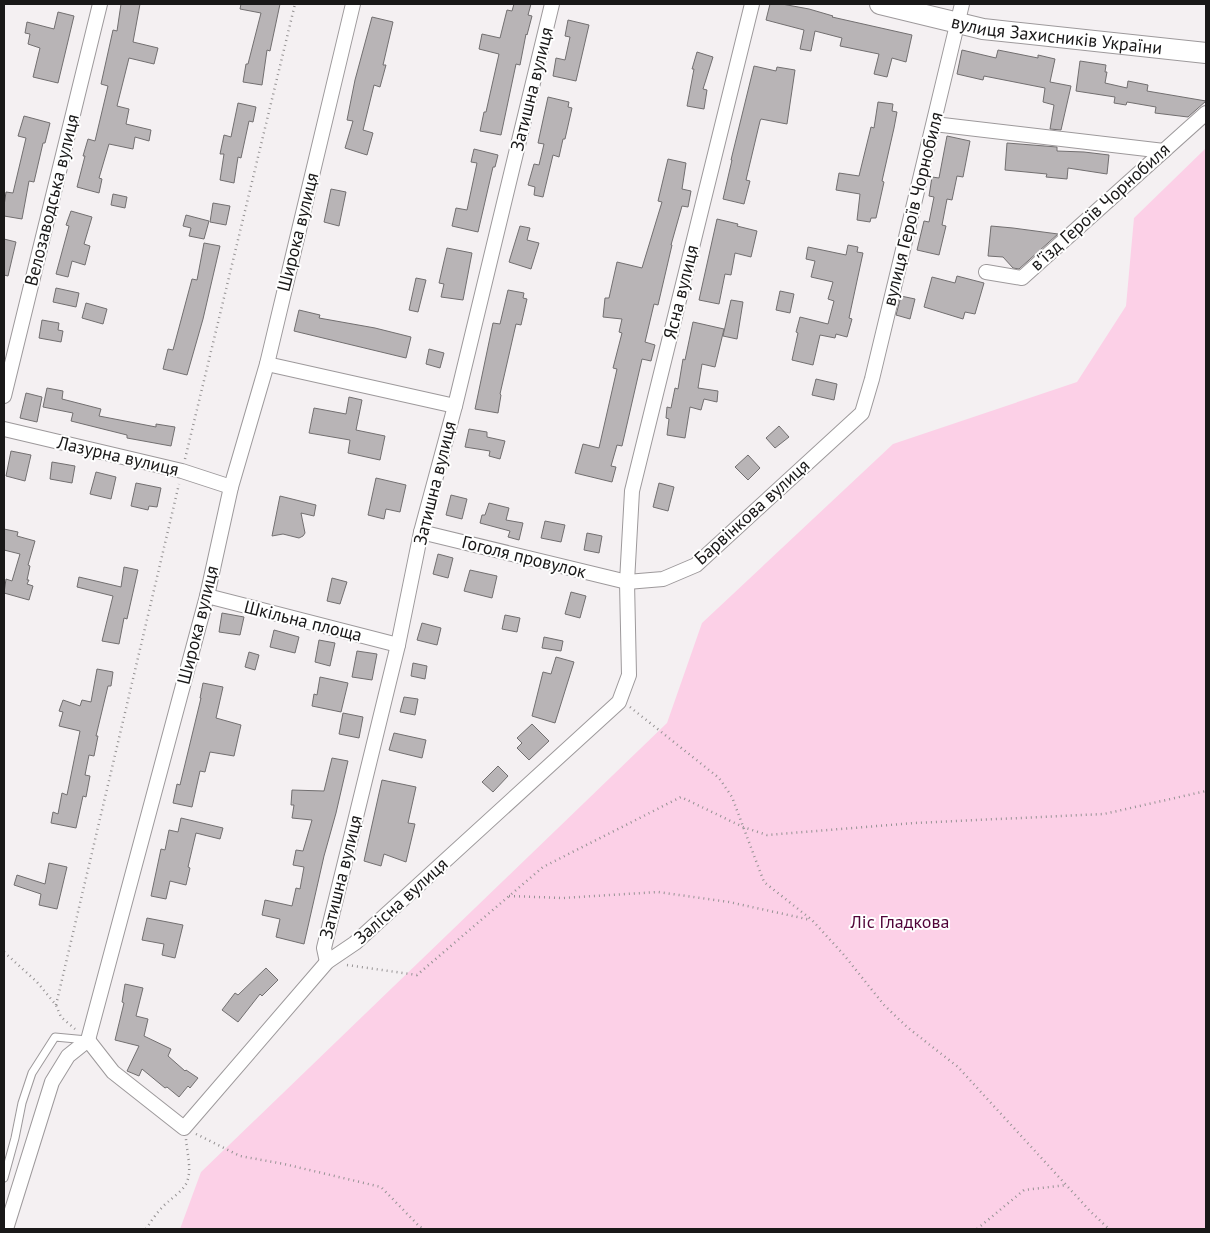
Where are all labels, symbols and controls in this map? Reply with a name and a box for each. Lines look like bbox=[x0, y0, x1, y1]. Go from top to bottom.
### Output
street label: вулиця Захисників України bbox=[949, 10, 1163, 59]
street label: Затишна вулиця bbox=[505, 25, 558, 153]
street label: вулиця Героїв Чорнобиля bbox=[877, 109, 948, 308]
street label: Велозаводська вулиця bbox=[19, 112, 84, 288]
street label: в'їзд Героїв Чорнобиля bbox=[1025, 138, 1174, 276]
street label: Широка вулиця bbox=[272, 170, 323, 294]
street label: Ясна вулиця bbox=[658, 242, 703, 341]
street label: Затишна вулиця bbox=[408, 419, 461, 547]
street label: Лазурна вулиця bbox=[54, 430, 181, 481]
street label: Барвінкова вулиця bbox=[689, 454, 814, 569]
street label: Гоголя провулок bbox=[460, 530, 589, 583]
street label: Широка вулиця bbox=[172, 563, 223, 687]
street label: Шкільна площа bbox=[242, 595, 365, 646]
street label: Затишна вулиця bbox=[314, 813, 367, 941]
street label: Залісна вулиця bbox=[349, 852, 452, 949]
park label: Ліс Гладкова bbox=[850, 910, 949, 933]

